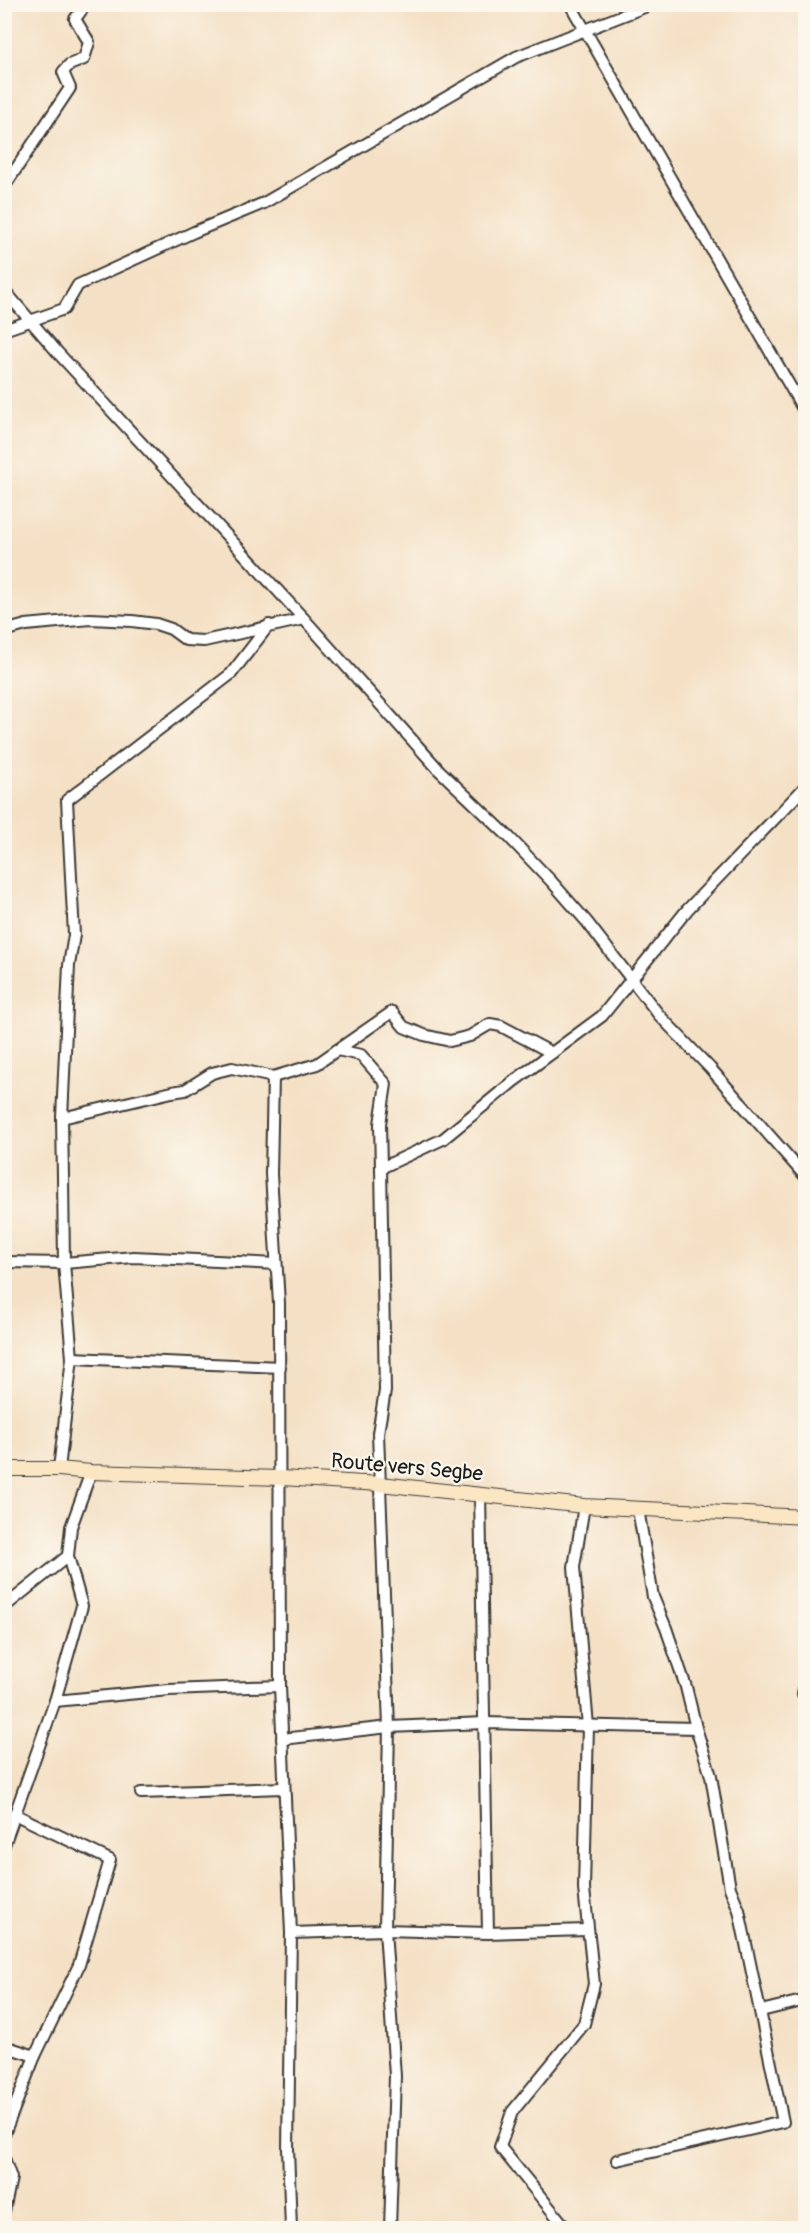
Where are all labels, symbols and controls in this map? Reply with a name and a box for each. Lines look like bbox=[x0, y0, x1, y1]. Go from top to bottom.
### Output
street label: Route vers Segbe bbox=[330, 1447, 485, 1488]

